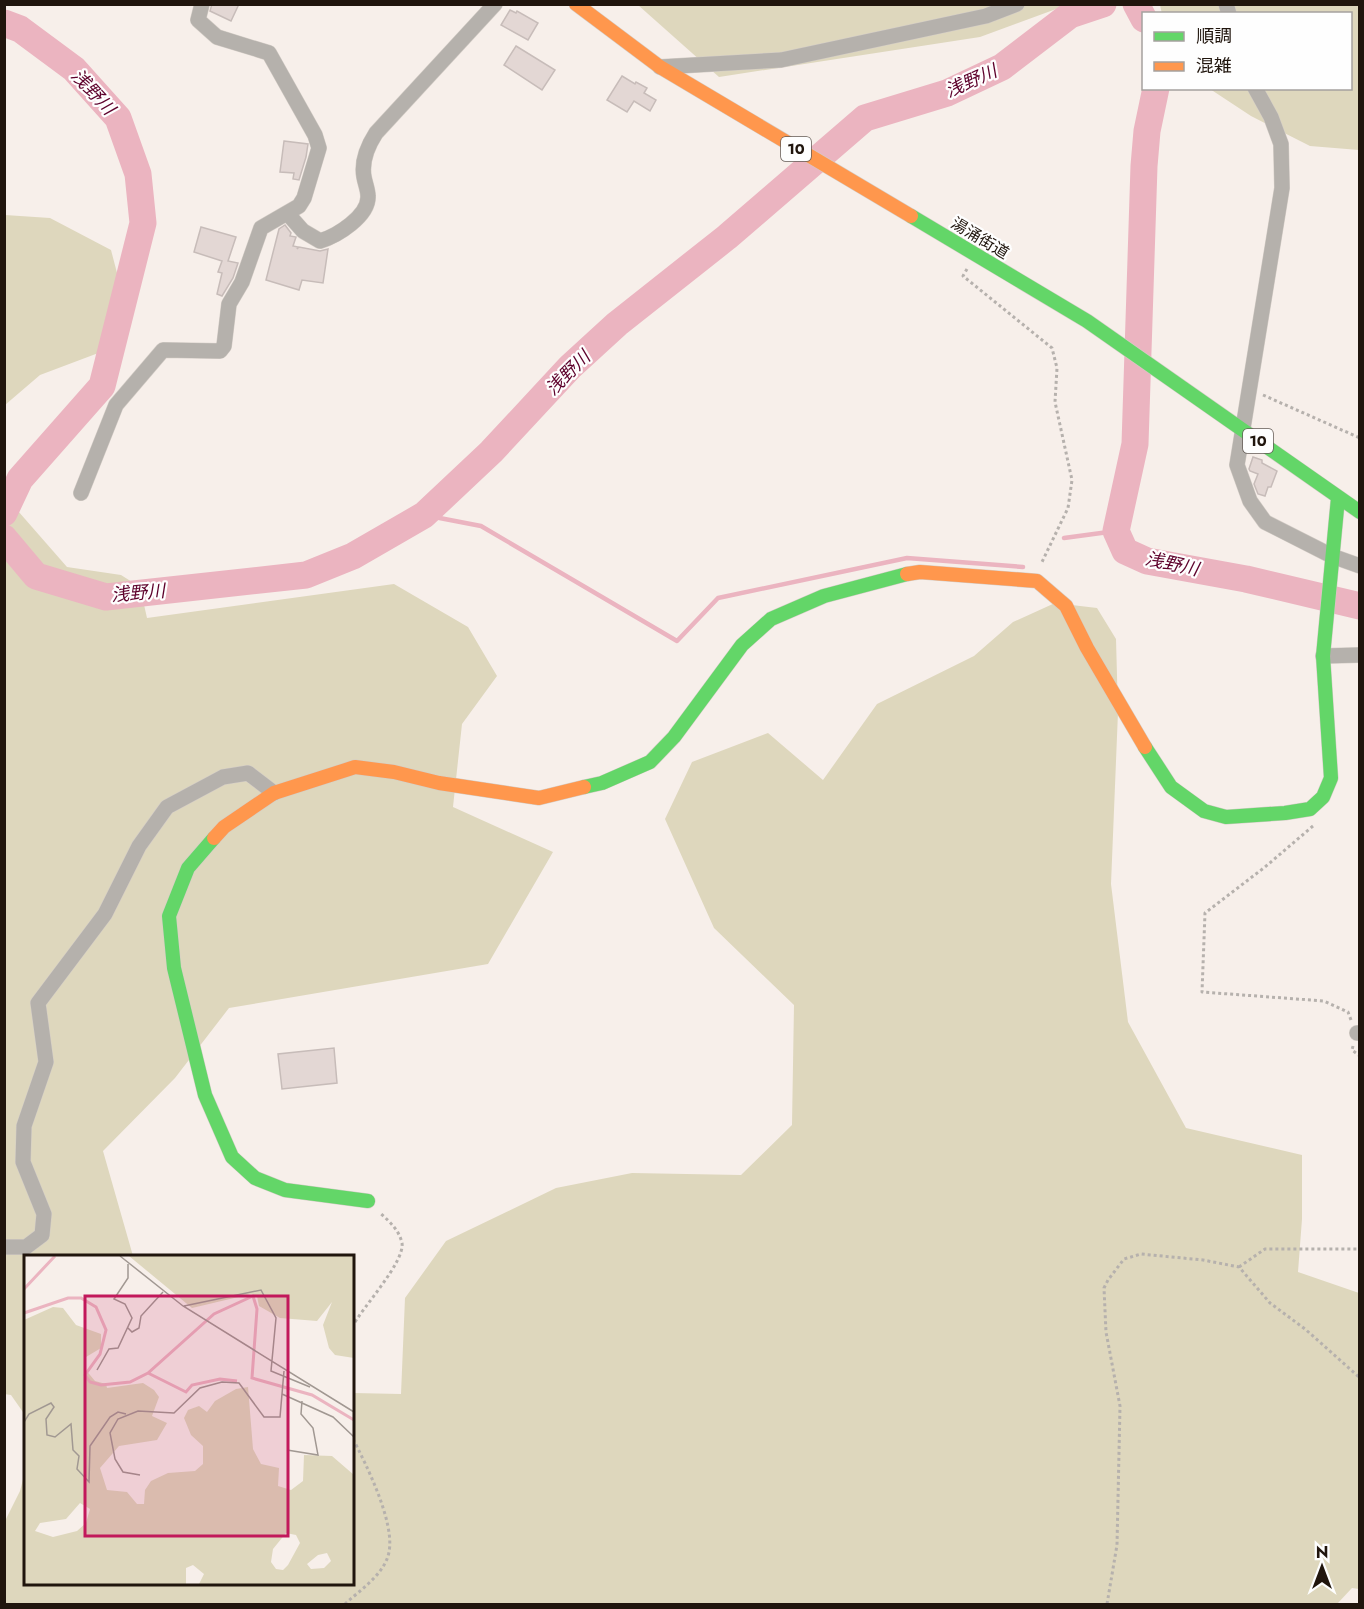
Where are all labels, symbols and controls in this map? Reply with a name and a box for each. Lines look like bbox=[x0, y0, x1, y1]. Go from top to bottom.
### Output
legend bbox=[1142, 12, 1352, 90]
text: 順調 bbox=[1196, 23, 1232, 49]
text: 混雑 bbox=[1196, 53, 1232, 79]
water label: 浅野川 bbox=[941, 57, 1003, 104]
water label: 浅野川 bbox=[65, 63, 122, 122]
road number: 10 bbox=[781, 137, 811, 161]
street label: 湯涌街道 bbox=[947, 212, 1013, 264]
water label: 浅野川 bbox=[540, 343, 598, 401]
road number: 10 bbox=[1243, 429, 1273, 453]
water label: 浅野川 bbox=[1143, 546, 1203, 583]
water label: 浅野川 bbox=[110, 578, 168, 608]
inset map bbox=[24, 1255, 354, 1585]
north arrow bbox=[1292, 1537, 1352, 1597]
text: N bbox=[1316, 1541, 1328, 1564]

